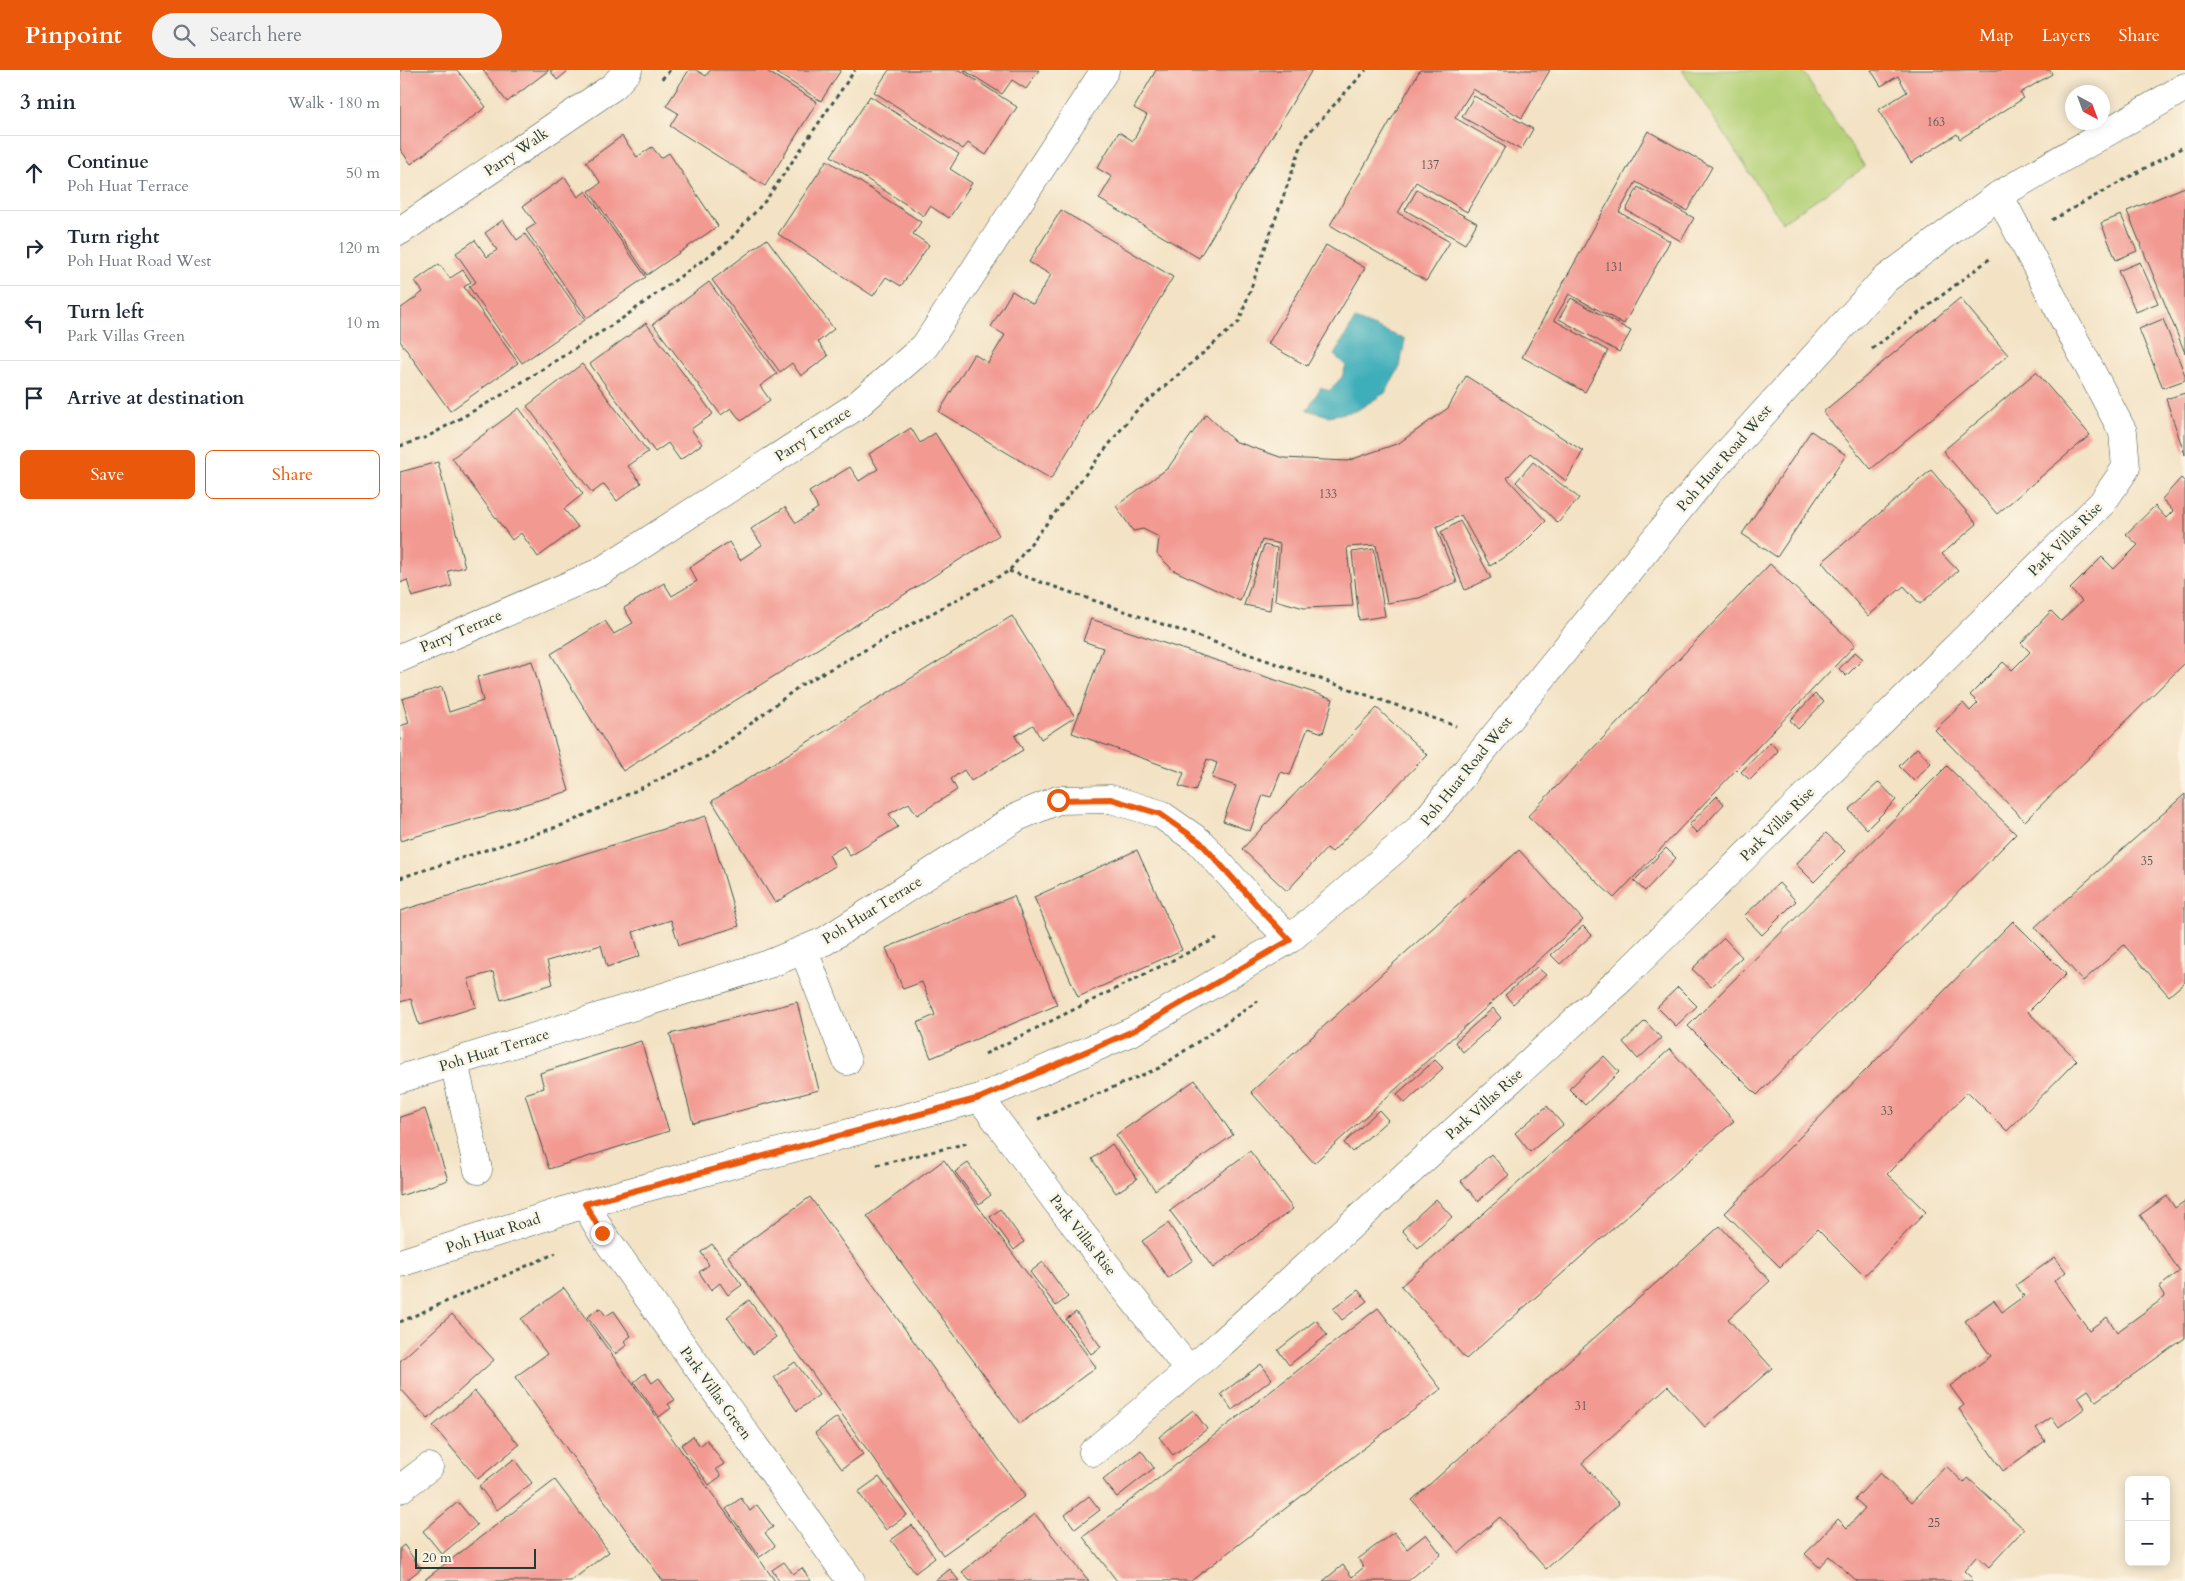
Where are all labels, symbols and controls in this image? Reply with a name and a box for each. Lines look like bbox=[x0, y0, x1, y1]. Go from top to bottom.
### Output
search box bbox=[152, 13, 502, 58]
text: Pinpoint bbox=[25, 19, 122, 52]
icon: search bbox=[170, 21, 198, 49]
text: Search here bbox=[210, 22, 302, 48]
text: Map bbox=[1979, 23, 2014, 48]
text: Layers bbox=[2042, 23, 2091, 48]
text: Share bbox=[2119, 23, 2160, 48]
north arrow bbox=[2065, 85, 2110, 130]
text: 3 min bbox=[20, 88, 76, 117]
text: Walk · 180 m bbox=[288, 92, 380, 114]
house number: 163 bbox=[1927, 114, 1945, 130]
street label: Parry Walk bbox=[480, 123, 552, 181]
text: Continue bbox=[67, 149, 149, 175]
house number: 137 bbox=[1421, 157, 1439, 173]
icon: ahead bbox=[20, 159, 48, 187]
text: 50 m bbox=[346, 162, 380, 184]
text: Poh Huat Terrace bbox=[67, 175, 189, 197]
text: Turn right bbox=[67, 224, 159, 250]
icon: right bbox=[20, 234, 48, 262]
text: 120 m bbox=[338, 237, 380, 259]
text: Poh Huat Road West bbox=[67, 250, 211, 272]
house number: 131 bbox=[1605, 259, 1623, 275]
text: Turn left bbox=[67, 299, 144, 325]
icon: left bbox=[20, 309, 48, 337]
text: 10 m bbox=[346, 312, 380, 334]
text: Park Villas Green bbox=[67, 325, 185, 347]
icon: arrive bbox=[20, 384, 48, 412]
text: Arrive at destination bbox=[67, 385, 244, 411]
street label: Poh Huat Road West bbox=[1672, 400, 1776, 516]
street label: Parry Terrace bbox=[771, 402, 855, 466]
button: Save bbox=[20, 450, 195, 499]
button: Share bbox=[205, 450, 380, 499]
house number: 133 bbox=[1319, 486, 1337, 502]
street label: Park Villas Rise bbox=[2023, 497, 2107, 581]
street label: Parry Terrace bbox=[417, 605, 505, 657]
street label: Poh Huat Road West bbox=[1416, 712, 1517, 830]
street label: Park Villas Rise bbox=[1735, 782, 1819, 866]
route start bbox=[1047, 789, 1070, 812]
house number: 35 bbox=[2141, 853, 2153, 869]
street label: Poh Huat Terrace bbox=[818, 871, 926, 949]
street label: Poh Huat Terrace bbox=[436, 1024, 552, 1076]
street label: Park Villas Rise bbox=[1441, 1064, 1527, 1144]
house number: 33 bbox=[1881, 1103, 1893, 1119]
street label: Park Villas Rise bbox=[1045, 1190, 1121, 1280]
street label: Poh Huat Road bbox=[443, 1208, 543, 1258]
route end bbox=[591, 1222, 614, 1245]
street label: Park Villas Green bbox=[675, 1342, 757, 1444]
house number: 31 bbox=[1575, 1398, 1587, 1414]
map controls bbox=[2125, 1476, 2170, 1566]
button: + bbox=[2125, 1476, 2170, 1521]
house number: 25 bbox=[1928, 1515, 1940, 1531]
button: − bbox=[2125, 1521, 2170, 1566]
scale bar bbox=[415, 1546, 536, 1569]
text: 20 m bbox=[422, 1548, 452, 1567]

